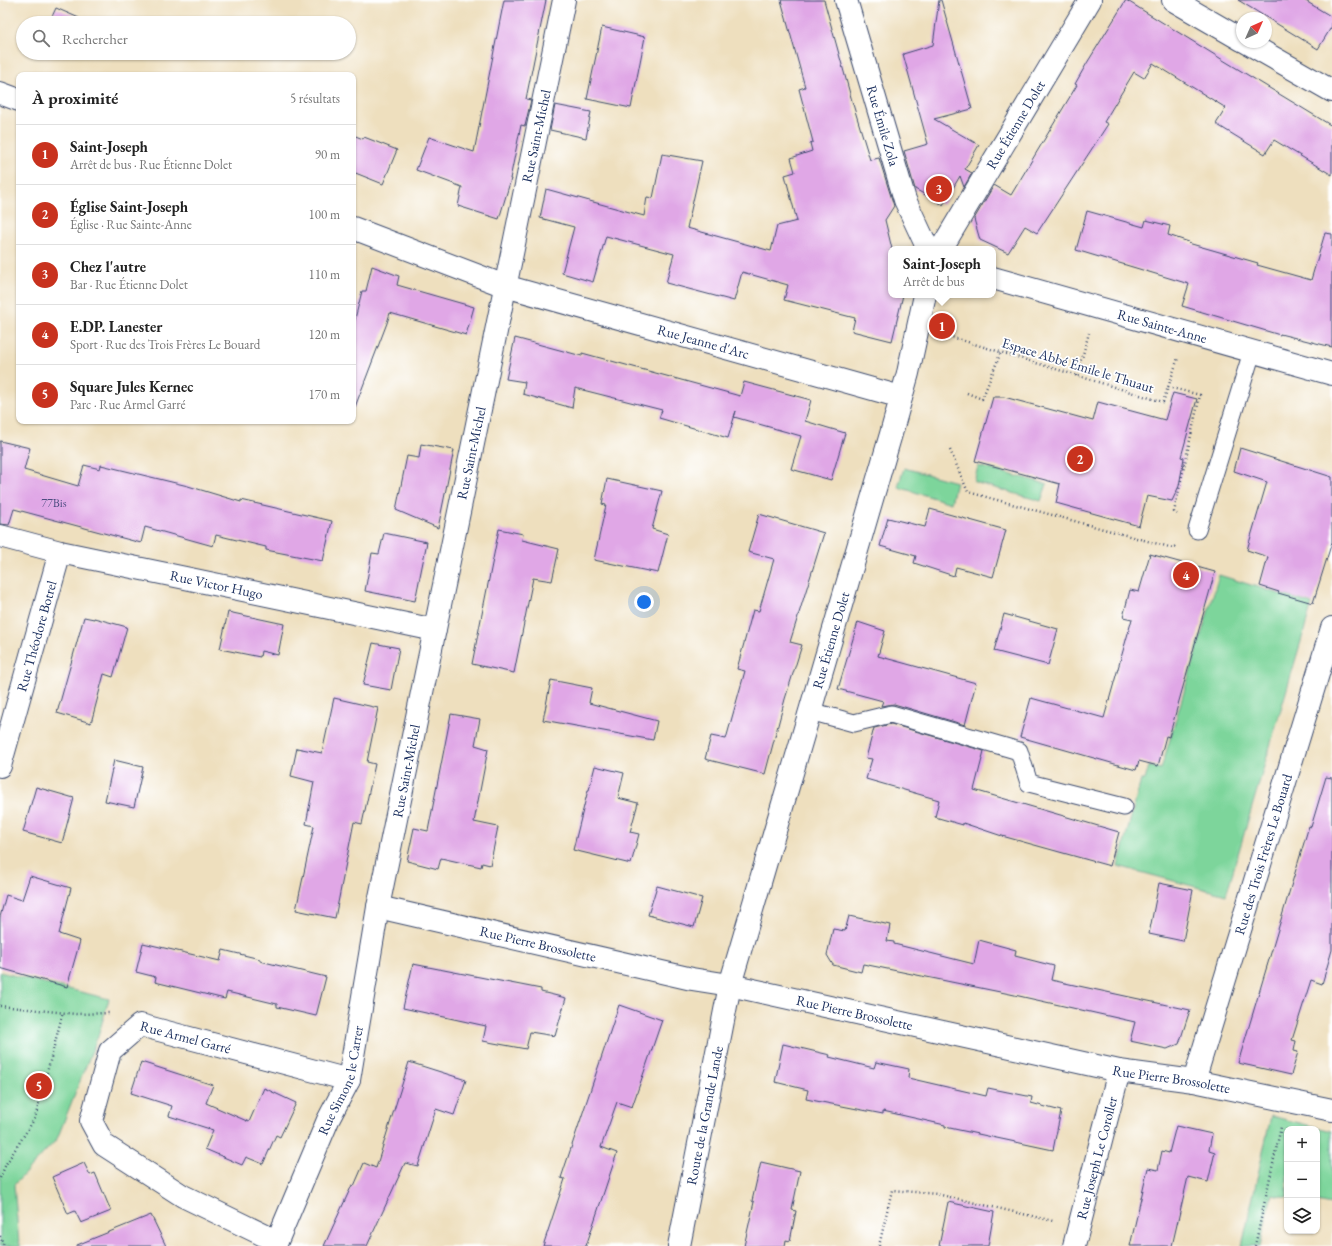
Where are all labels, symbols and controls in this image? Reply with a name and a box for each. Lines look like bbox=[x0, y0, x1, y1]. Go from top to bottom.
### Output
north arrow bbox=[1236, 12, 1272, 48]
search box bbox=[16, 16, 356, 60]
icon: search bbox=[30, 27, 52, 49]
text: Rechercher bbox=[62, 29, 128, 48]
street label: Rue Étienne Dolet bbox=[982, 76, 1049, 172]
street label: Rue Émile Zola bbox=[863, 83, 904, 169]
text: À proximité bbox=[32, 87, 118, 109]
street label: Rue Saint-Michel bbox=[517, 87, 555, 184]
text: 5 résultats bbox=[290, 90, 340, 107]
text: Saint-Joseph bbox=[70, 137, 148, 156]
text: 1 bbox=[42, 146, 48, 163]
text: 90 m bbox=[315, 146, 340, 163]
text: Arrêt de bus · Rue Étienne Dolet bbox=[70, 156, 232, 173]
pin: 3 bbox=[926, 174, 952, 204]
text: Église Saint-Joseph bbox=[70, 197, 188, 216]
text: 2 bbox=[42, 206, 48, 223]
text: 100 m bbox=[309, 206, 340, 223]
text: Église · Rue Sainte-Anne bbox=[70, 216, 192, 233]
popup bbox=[888, 246, 996, 298]
text: Saint-Joseph bbox=[903, 254, 981, 273]
text: Chez l'autre bbox=[70, 257, 146, 276]
text: 3 bbox=[42, 266, 48, 283]
text: 110 m bbox=[309, 266, 340, 283]
text: Arrêt de bus bbox=[903, 273, 964, 290]
text: Bar · Rue Étienne Dolet bbox=[70, 276, 188, 293]
street label: Rue Sainte-Anne bbox=[1115, 305, 1210, 347]
pin: 1 bbox=[929, 311, 955, 341]
text: E.DP. Lanester bbox=[70, 317, 162, 336]
street label: Rue Jeanne d'Arc bbox=[655, 320, 752, 363]
text: 4 bbox=[42, 326, 48, 343]
text: 120 m bbox=[309, 326, 340, 343]
street label: Espace Abbé Émile le Thuaut bbox=[1000, 333, 1157, 397]
text: Sport · Rue des Trois Frères Le Bouard bbox=[70, 336, 260, 353]
text: Square Jules Kernec bbox=[70, 377, 193, 396]
text: 5 bbox=[42, 386, 48, 403]
text: 170 m bbox=[309, 386, 340, 403]
text: Parc · Rue Armel Garré bbox=[70, 396, 186, 413]
street label: Rue Saint-Michel bbox=[452, 404, 490, 501]
pin: 2 bbox=[1067, 444, 1093, 474]
house number: 77Bis bbox=[41, 495, 67, 511]
pin: 4 bbox=[1173, 560, 1199, 590]
street label: Rue Victor Hugo bbox=[168, 566, 265, 603]
street label: Rue Théodore Botrel bbox=[12, 578, 61, 694]
street label: Rue Étienne Dolet bbox=[808, 589, 854, 691]
your location bbox=[634, 592, 654, 612]
street label: Rue Saint-Michel bbox=[388, 722, 424, 819]
street label: Rue des Trois Frères Le Bouard bbox=[1230, 771, 1296, 937]
street label: Rue Pierre Brossolette bbox=[478, 922, 598, 966]
street label: Rue Pierre Brossolette bbox=[795, 991, 915, 1034]
street label: Rue Armel Garré bbox=[138, 1016, 233, 1058]
street label: Rue Simone le Carrer bbox=[314, 1024, 367, 1138]
street label: Route de la Grande Lande bbox=[682, 1044, 727, 1186]
street label: Rue Pierre Brossolette bbox=[1111, 1061, 1232, 1097]
pin: 5 bbox=[26, 1071, 52, 1101]
street label: Rue Joseph Le Coroller bbox=[1072, 1094, 1121, 1221]
map controls bbox=[1284, 1126, 1320, 1234]
button: + bbox=[1284, 1126, 1320, 1162]
button: − bbox=[1284, 1162, 1320, 1198]
button: layers bbox=[1284, 1198, 1320, 1234]

